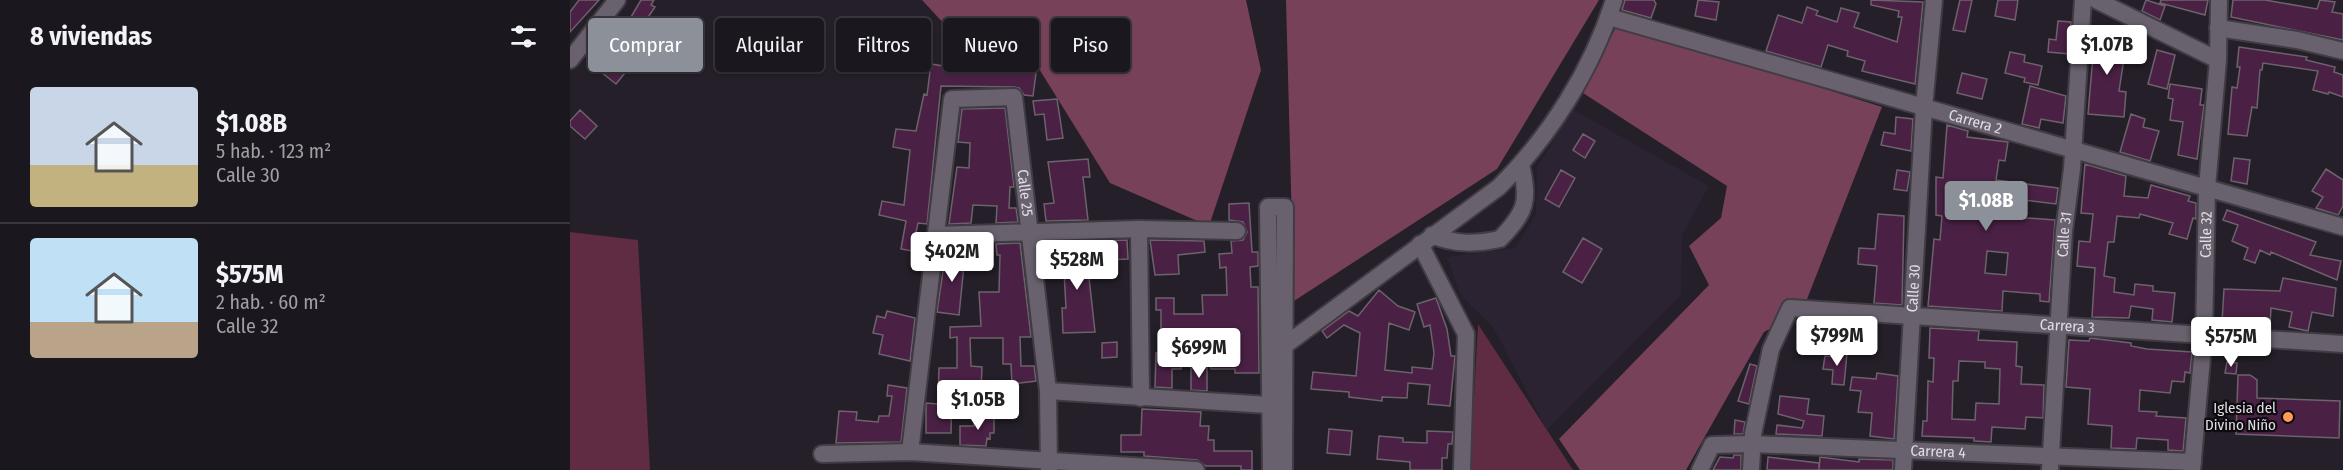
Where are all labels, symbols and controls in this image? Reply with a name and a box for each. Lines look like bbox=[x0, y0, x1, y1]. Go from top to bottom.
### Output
chip: Comprar bbox=[588, 18, 703, 72]
chip: Alquilar bbox=[715, 18, 824, 72]
chip: Filtros bbox=[836, 18, 931, 72]
chip: Nuevo bbox=[943, 18, 1039, 72]
chip: Piso bbox=[1051, 18, 1130, 72]
icon: filters bbox=[507, 20, 540, 53]
text: 8 viviendas bbox=[30, 21, 152, 52]
pin: $1.07B bbox=[2058, 25, 2156, 76]
text: $1.07B bbox=[2081, 32, 2133, 56]
street label: Carrera 2 bbox=[1947, 106, 2004, 138]
text: $1.08B bbox=[216, 108, 287, 139]
icon: home bbox=[78, 111, 150, 183]
text: 5 hab. · 123 m² bbox=[216, 139, 331, 163]
text: Calle 30 bbox=[216, 163, 280, 187]
street label: Calle 25 bbox=[1013, 168, 1037, 217]
pin: $1.08B bbox=[1937, 181, 2035, 232]
text: $1.08B bbox=[1959, 188, 2013, 212]
street label: Calle 31 bbox=[2053, 211, 2075, 258]
street label: Calle 32 bbox=[2197, 211, 2216, 258]
pin: $402M bbox=[910, 232, 994, 283]
text: $402M bbox=[925, 239, 979, 263]
pin: $528M bbox=[1035, 240, 1119, 291]
text: $528M bbox=[1050, 247, 1104, 271]
text: $575M bbox=[216, 259, 283, 290]
icon: home bbox=[78, 262, 150, 334]
street label: Calle 30 bbox=[1903, 264, 1924, 313]
text: 2 hab. · 60 m² bbox=[216, 290, 326, 314]
text: Calle 32 bbox=[216, 314, 278, 338]
street label: Carrera 3 bbox=[2039, 315, 2095, 337]
pin: $799M bbox=[1795, 316, 1879, 367]
pin: $575M bbox=[2189, 317, 2273, 368]
text: $799M bbox=[1810, 323, 1864, 347]
text: $575M bbox=[2205, 324, 2257, 348]
pin: $699M bbox=[1157, 328, 1241, 379]
text: $699M bbox=[1171, 335, 1227, 359]
pin: $1.05B bbox=[929, 380, 1027, 431]
text: $1.05B bbox=[951, 387, 1005, 411]
place label: Iglesia del Divino Niño bbox=[2205, 399, 2276, 434]
marker: Iglesia del Divino Niño bbox=[2281, 410, 2295, 424]
street label: Carrera 4 bbox=[1910, 441, 1966, 462]

